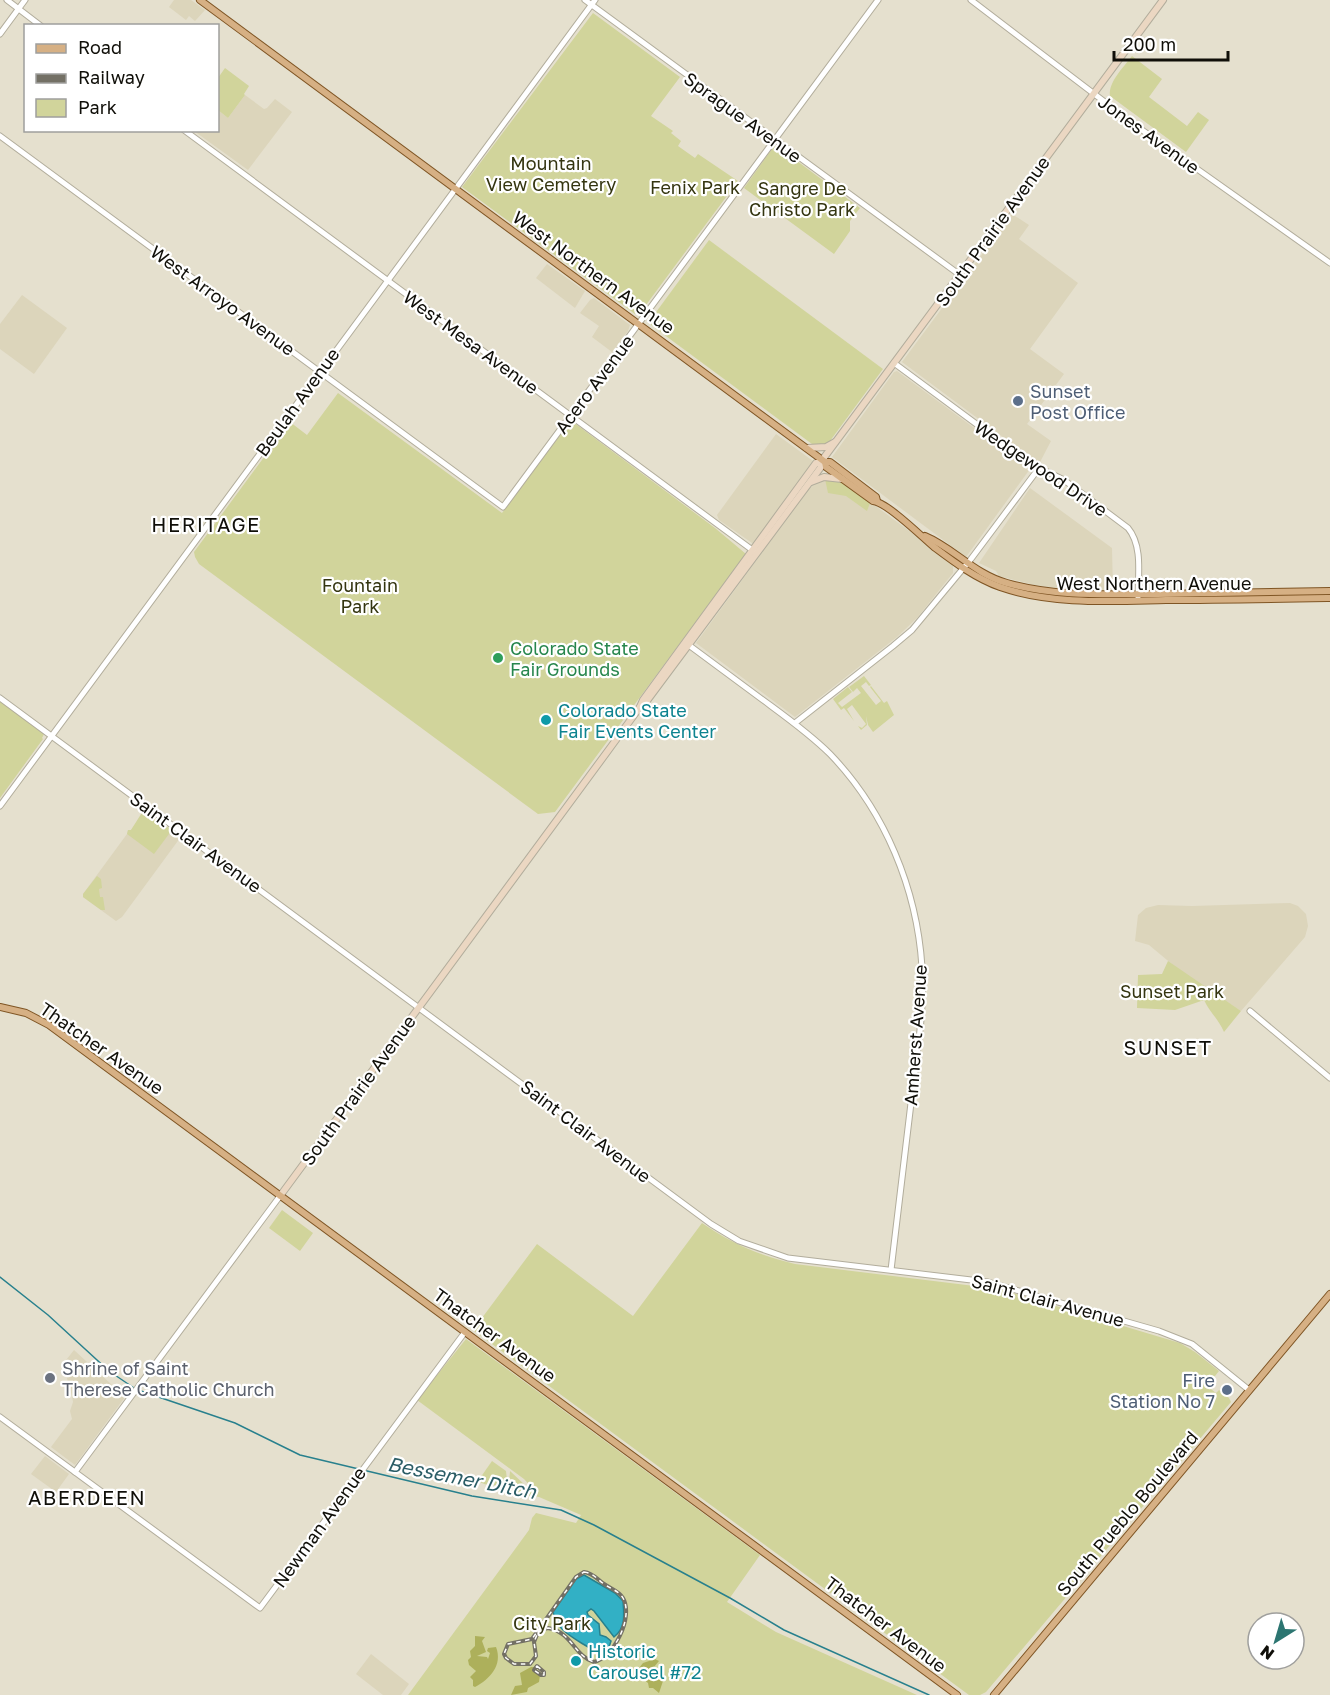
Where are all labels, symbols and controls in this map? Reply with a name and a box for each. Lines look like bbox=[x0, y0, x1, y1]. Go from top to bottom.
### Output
legend bbox=[24, 24, 219, 132]
scale bar bbox=[1114, 24, 1228, 62]
text: 200 m bbox=[1123, 33, 1176, 55]
text: Road bbox=[78, 36, 122, 58]
text: Railway bbox=[78, 66, 145, 88]
street label: Sprague Avenue bbox=[680, 67, 806, 167]
street label: Jones Avenue bbox=[1094, 90, 1204, 178]
text: Park bbox=[78, 96, 117, 118]
park label: Mountain View Cemetery bbox=[486, 152, 616, 195]
street label: South Prairie Avenue bbox=[930, 152, 1054, 310]
park label: Fenix Park bbox=[650, 176, 740, 198]
park label: Sangre De Christo Park bbox=[749, 177, 855, 220]
street label: West Northern Avenue bbox=[509, 206, 679, 338]
street label: West Arroyo Avenue bbox=[146, 240, 300, 360]
street label: West Mesa Avenue bbox=[399, 286, 543, 398]
street label: Acero Avenue bbox=[550, 330, 638, 438]
street label: Beulah Avenue bbox=[250, 344, 344, 460]
place label: Sunset Post Office bbox=[1030, 380, 1125, 423]
marker: Sunset Post Office bbox=[1011, 394, 1025, 408]
street label: Wedgewood Drive bbox=[970, 415, 1112, 521]
district label: HERITAGE bbox=[151, 512, 261, 536]
street label: West Northern Avenue bbox=[1057, 572, 1251, 594]
park label: Fountain Park bbox=[322, 574, 398, 617]
place label: Colorado State Fair Grounds bbox=[510, 637, 639, 680]
marker: Colorado State Fair Grounds bbox=[491, 651, 505, 665]
place label: Colorado State Fair Events Center bbox=[558, 699, 716, 742]
marker: Colorado State Fair Events Center bbox=[539, 713, 553, 727]
street label: Saint Clair Avenue bbox=[126, 787, 266, 897]
street label: Amherst Avenue bbox=[899, 964, 931, 1106]
park label: Sunset Park bbox=[1120, 980, 1224, 1002]
street label: Thatcher Avenue bbox=[36, 997, 168, 1099]
street label: South Prairie Avenue bbox=[296, 1011, 420, 1169]
district label: SUNSET bbox=[1123, 1035, 1213, 1059]
street label: Saint Clair Avenue bbox=[517, 1075, 655, 1187]
street label: Saint Clair Avenue bbox=[969, 1269, 1127, 1331]
street label: Thatcher Avenue bbox=[430, 1283, 560, 1387]
place label: Shrine of Saint Therese Catholic Church bbox=[62, 1357, 275, 1400]
place label: Fire Station No 7 bbox=[1110, 1369, 1215, 1412]
marker: Shrine of Saint Therese Catholic Church bbox=[43, 1371, 57, 1385]
marker: Fire Station No 7 bbox=[1220, 1383, 1234, 1397]
street label: South Pueblo Boulevard bbox=[1052, 1426, 1202, 1600]
water label: Bessemer Ditch bbox=[386, 1451, 539, 1503]
street label: Newman Avenue bbox=[268, 1462, 370, 1592]
district label: ABERDEEN bbox=[28, 1485, 146, 1509]
street label: Thatcher Avenue bbox=[821, 1571, 951, 1677]
north arrow bbox=[1246, 1611, 1306, 1671]
park label: City Park bbox=[513, 1612, 591, 1634]
place label: Historic Carousel #72 bbox=[588, 1640, 701, 1683]
text: N bbox=[1256, 1641, 1278, 1665]
marker: Historic Carousel #72 bbox=[569, 1654, 583, 1668]

